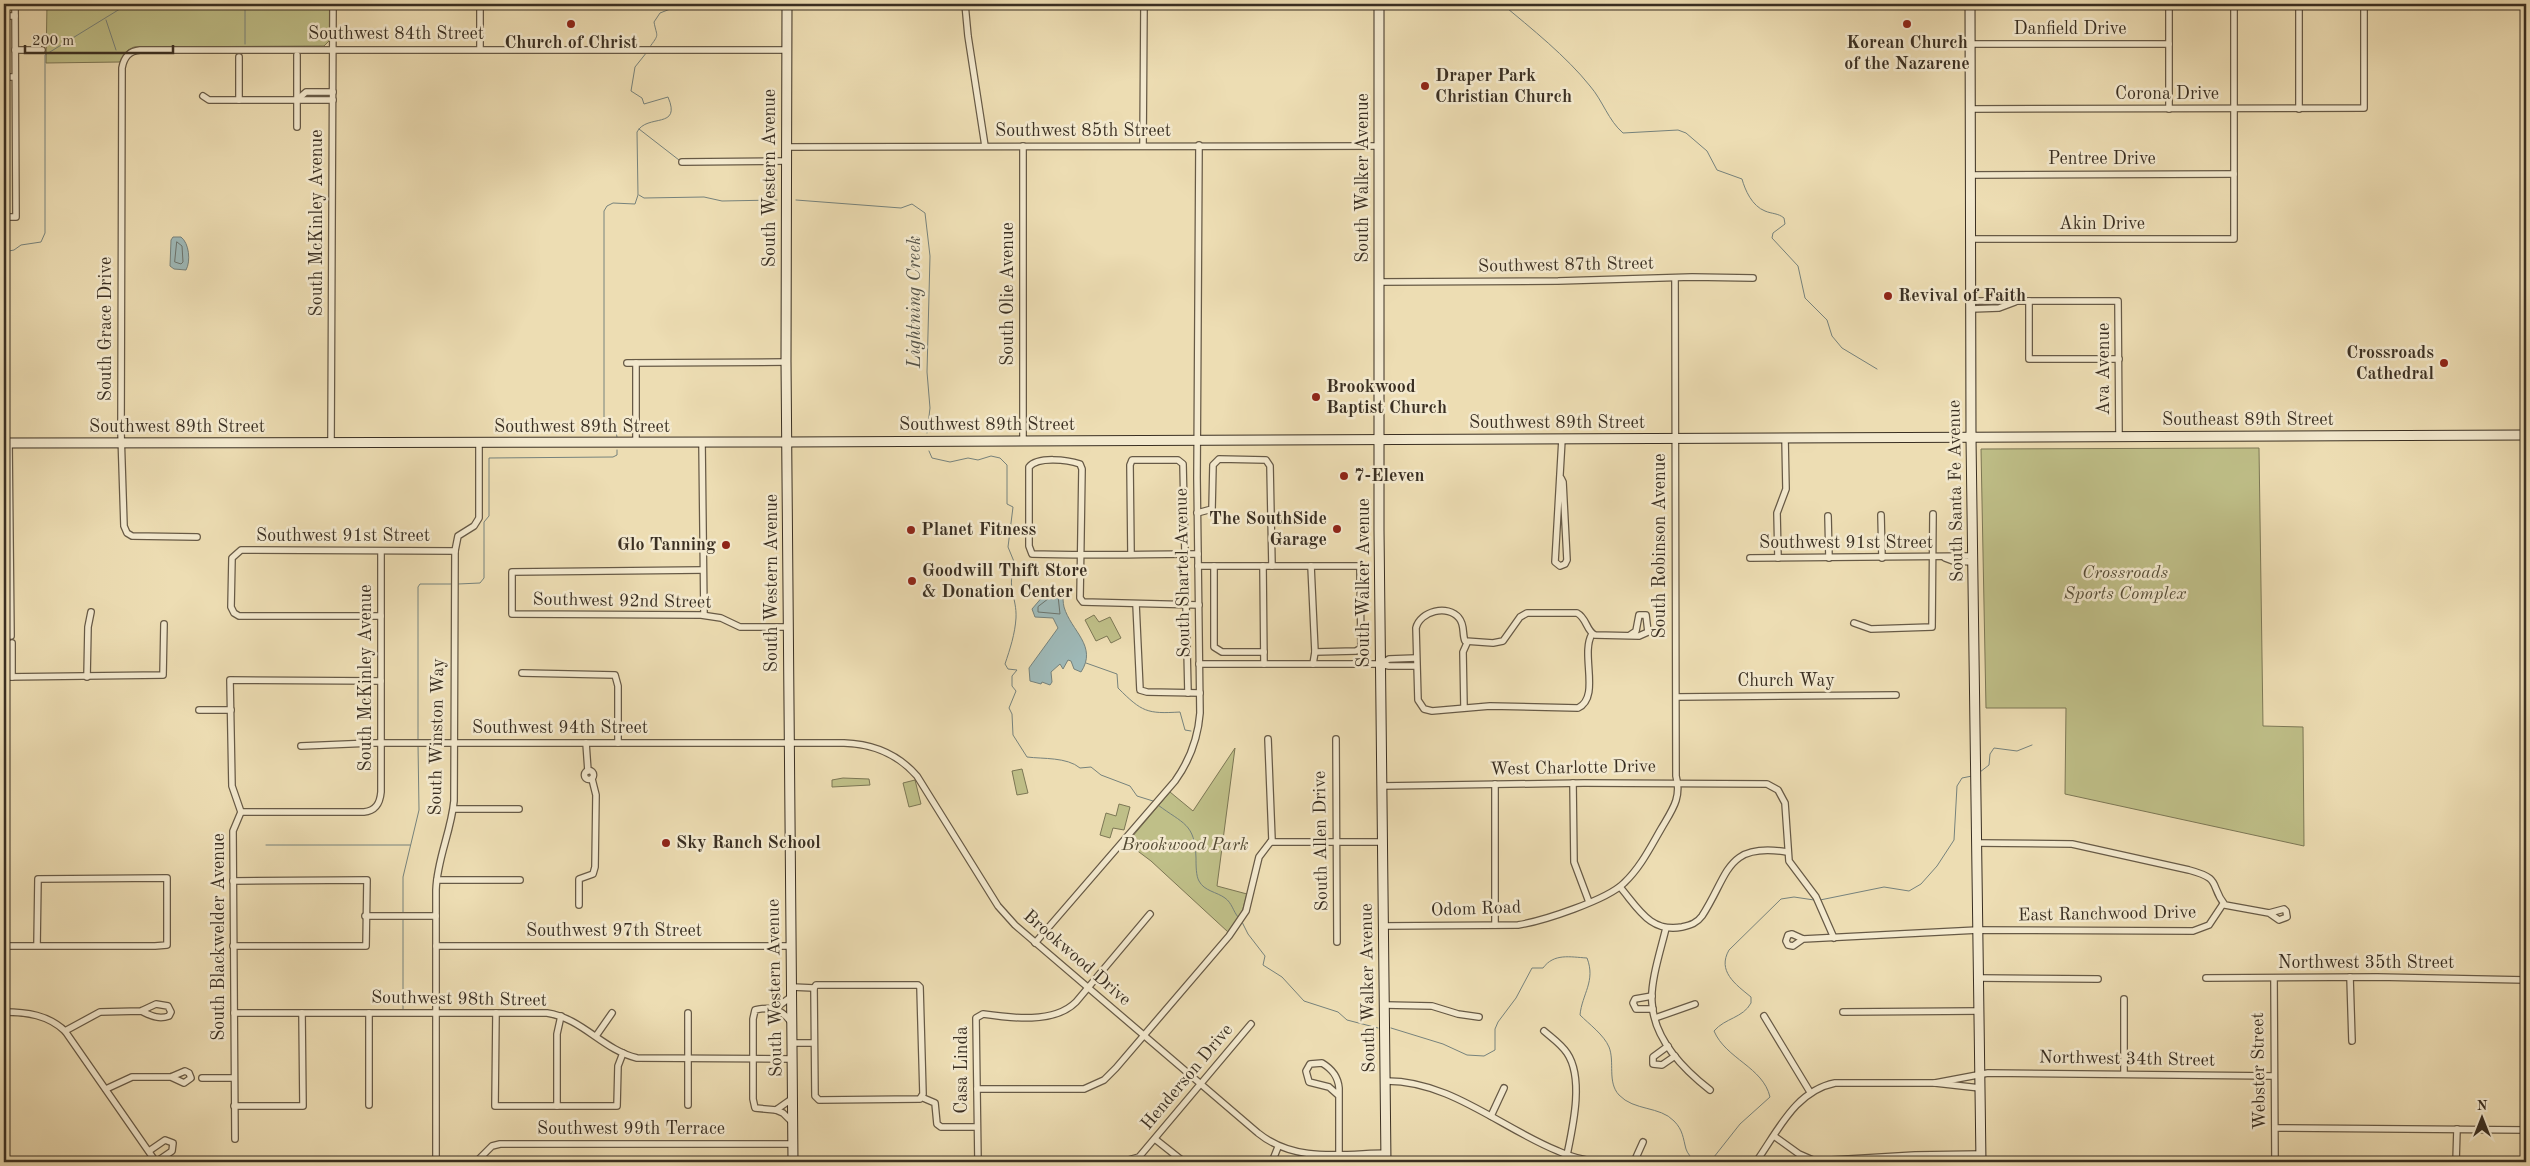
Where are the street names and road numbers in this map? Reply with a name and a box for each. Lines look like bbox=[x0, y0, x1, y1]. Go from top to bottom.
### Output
street label: Danfield Drive bbox=[2013, 20, 2127, 38]
street label: Southwest 84th Street bbox=[308, 25, 484, 43]
street label: Corona Drive bbox=[2115, 85, 2219, 103]
street label: South Western Avenue bbox=[761, 89, 779, 267]
street label: South Walker Avenue bbox=[1354, 93, 1372, 263]
street label: Southwest 85th Street bbox=[995, 122, 1171, 140]
street label: South McKinley Avenue bbox=[308, 130, 326, 316]
street label: Pentree Drive bbox=[2048, 150, 2156, 168]
street label: Akin Drive bbox=[2059, 215, 2145, 233]
street label: South Olie Avenue bbox=[999, 222, 1017, 366]
street label: Southwest 87th Street bbox=[1478, 254, 1654, 276]
street label: South Grace Drive bbox=[97, 257, 115, 401]
street label: Ava Avenue bbox=[2095, 323, 2113, 415]
street label: South Santa Fe Avenue bbox=[1945, 400, 1967, 582]
street label: Southeast 89th Street bbox=[2162, 411, 2334, 429]
street label: Southwest 89th Street bbox=[1469, 414, 1645, 432]
street label: Southwest 89th Street bbox=[899, 416, 1075, 434]
street label: Southwest 89th Street bbox=[89, 418, 265, 436]
street label: Southwest 89th Street bbox=[494, 418, 670, 436]
street label: South Robinson Avenue bbox=[1651, 453, 1669, 639]
street label: South Shartel Avenue bbox=[1173, 488, 1193, 658]
street label: South Western Avenue bbox=[763, 494, 781, 672]
street label: South Walker Avenue bbox=[1355, 498, 1373, 668]
street label: Southwest 91st Street bbox=[256, 527, 430, 545]
street label: Southwest 91st Street bbox=[1759, 534, 1933, 552]
street label: South McKinley Avenue bbox=[357, 585, 375, 771]
street label: Southwest 92nd Street bbox=[532, 590, 712, 612]
street label: South Winston Way bbox=[427, 658, 447, 816]
street label: Church Way bbox=[1737, 672, 1835, 690]
street label: Southwest 94th Street bbox=[472, 719, 648, 737]
street label: West Charlotte Drive bbox=[1490, 758, 1656, 778]
street label: South Allen Drive bbox=[1311, 771, 1331, 911]
street label: South Blackwelder Avenue bbox=[210, 833, 228, 1041]
street label: Odom Road bbox=[1431, 898, 1521, 920]
street label: South Western Avenue bbox=[764, 899, 786, 1077]
street label: South Walker Avenue bbox=[1358, 903, 1378, 1073]
street label: East Ranchwood Drive bbox=[2018, 903, 2196, 925]
street label: Brookwood Drive bbox=[1020, 907, 1134, 1009]
street label: Southwest 97th Street bbox=[526, 922, 702, 940]
street label: Northwest 35th Street bbox=[2278, 954, 2454, 972]
street label: Southwest 98th Street bbox=[371, 988, 547, 1010]
street label: Webster Street bbox=[2249, 1012, 2269, 1130]
street label: Henderson Drive bbox=[1138, 1021, 1236, 1133]
street label: Casa Linda bbox=[953, 1026, 971, 1114]
street label: Northwest 34th Street bbox=[2039, 1048, 2215, 1070]
street label: Southwest 99th Terrace bbox=[537, 1120, 725, 1138]

